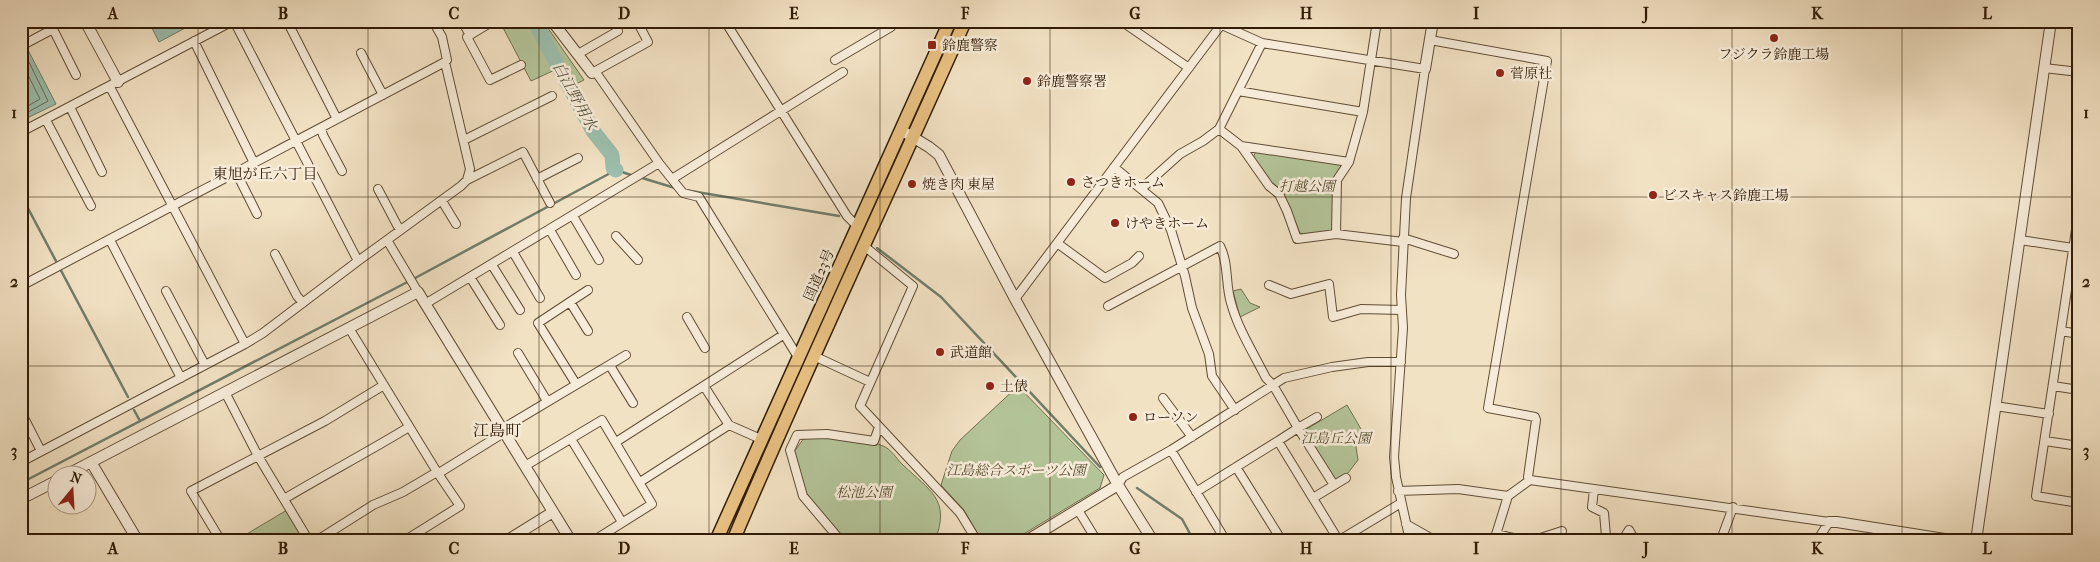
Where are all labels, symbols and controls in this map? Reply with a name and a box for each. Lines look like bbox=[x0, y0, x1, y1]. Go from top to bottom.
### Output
text: A bbox=[107, 4, 119, 23]
text: B bbox=[278, 4, 288, 23]
text: C bbox=[449, 4, 460, 23]
text: D bbox=[618, 4, 630, 23]
text: E bbox=[789, 4, 799, 23]
text: F bbox=[960, 4, 970, 23]
text: G bbox=[1129, 4, 1141, 23]
text: H bbox=[1300, 4, 1313, 23]
text: I bbox=[1473, 4, 1480, 23]
text: J bbox=[1641, 4, 1649, 24]
text: K bbox=[1811, 4, 1824, 23]
text: L bbox=[1982, 4, 1992, 23]
marker: フジクラ鈴鹿工場 bbox=[1768, 32, 1780, 44]
place label: 鈴鹿警察 bbox=[942, 37, 998, 54]
marker: 鈴鹿警察 bbox=[926, 39, 938, 51]
place label: フジクラ鈴鹿工場 bbox=[1718, 46, 1830, 63]
water label: 白江野用水 bbox=[549, 59, 602, 135]
place label: 菅原社 bbox=[1510, 65, 1552, 82]
marker: 菅原社 bbox=[1494, 67, 1506, 79]
place label: 鈴鹿警察署 bbox=[1037, 73, 1107, 90]
marker: 鈴鹿警察署 bbox=[1021, 75, 1033, 87]
text: 1 bbox=[11, 103, 17, 122]
text: 1 bbox=[2083, 103, 2089, 122]
district label: 東旭が丘六丁目 bbox=[212, 165, 318, 183]
place label: さつきホーム bbox=[1081, 174, 1165, 191]
place label: 焼き肉 東屋 bbox=[922, 176, 995, 193]
marker: さつきホーム bbox=[1065, 176, 1077, 188]
marker: 焼き肉 東屋 bbox=[906, 178, 918, 190]
park label: 打越公園 bbox=[1279, 178, 1337, 195]
place label: ビスキャス鈴鹿工場 bbox=[1663, 187, 1789, 204]
marker: ビスキャス鈴鹿工場 bbox=[1647, 189, 1659, 201]
place label: けやきホーム bbox=[1125, 215, 1209, 232]
marker: けやきホーム bbox=[1109, 217, 1121, 229]
street label: 国道23号 bbox=[800, 246, 838, 304]
text: 2 bbox=[10, 272, 18, 291]
text: 2 bbox=[2082, 272, 2090, 291]
place label: 武道館 bbox=[950, 344, 992, 361]
marker: 武道館 bbox=[934, 346, 946, 358]
place label: 土俵 bbox=[1000, 378, 1028, 395]
marker: 土俵 bbox=[984, 380, 996, 392]
place label: ローソン bbox=[1143, 409, 1198, 426]
marker: ローソン bbox=[1127, 411, 1139, 423]
district label: 江島町 bbox=[473, 421, 521, 440]
park label: 江島丘公園 bbox=[1301, 430, 1373, 447]
text: 3 bbox=[11, 441, 17, 461]
text: 3 bbox=[2083, 441, 2089, 461]
park label: 江島総合スポーツ公園 bbox=[946, 462, 1088, 479]
north arrow bbox=[48, 464, 98, 514]
text: N bbox=[68, 468, 84, 488]
park label: 松池公園 bbox=[836, 484, 894, 501]
text: A bbox=[107, 539, 119, 558]
text: B bbox=[278, 539, 288, 558]
text: C bbox=[449, 539, 460, 558]
text: D bbox=[618, 539, 630, 558]
text: E bbox=[789, 539, 799, 558]
text: F bbox=[960, 539, 970, 558]
text: G bbox=[1129, 539, 1141, 558]
text: H bbox=[1300, 539, 1313, 558]
text: I bbox=[1473, 539, 1480, 558]
text: J bbox=[1641, 539, 1649, 559]
text: K bbox=[1811, 539, 1824, 558]
text: L bbox=[1982, 539, 1992, 558]

